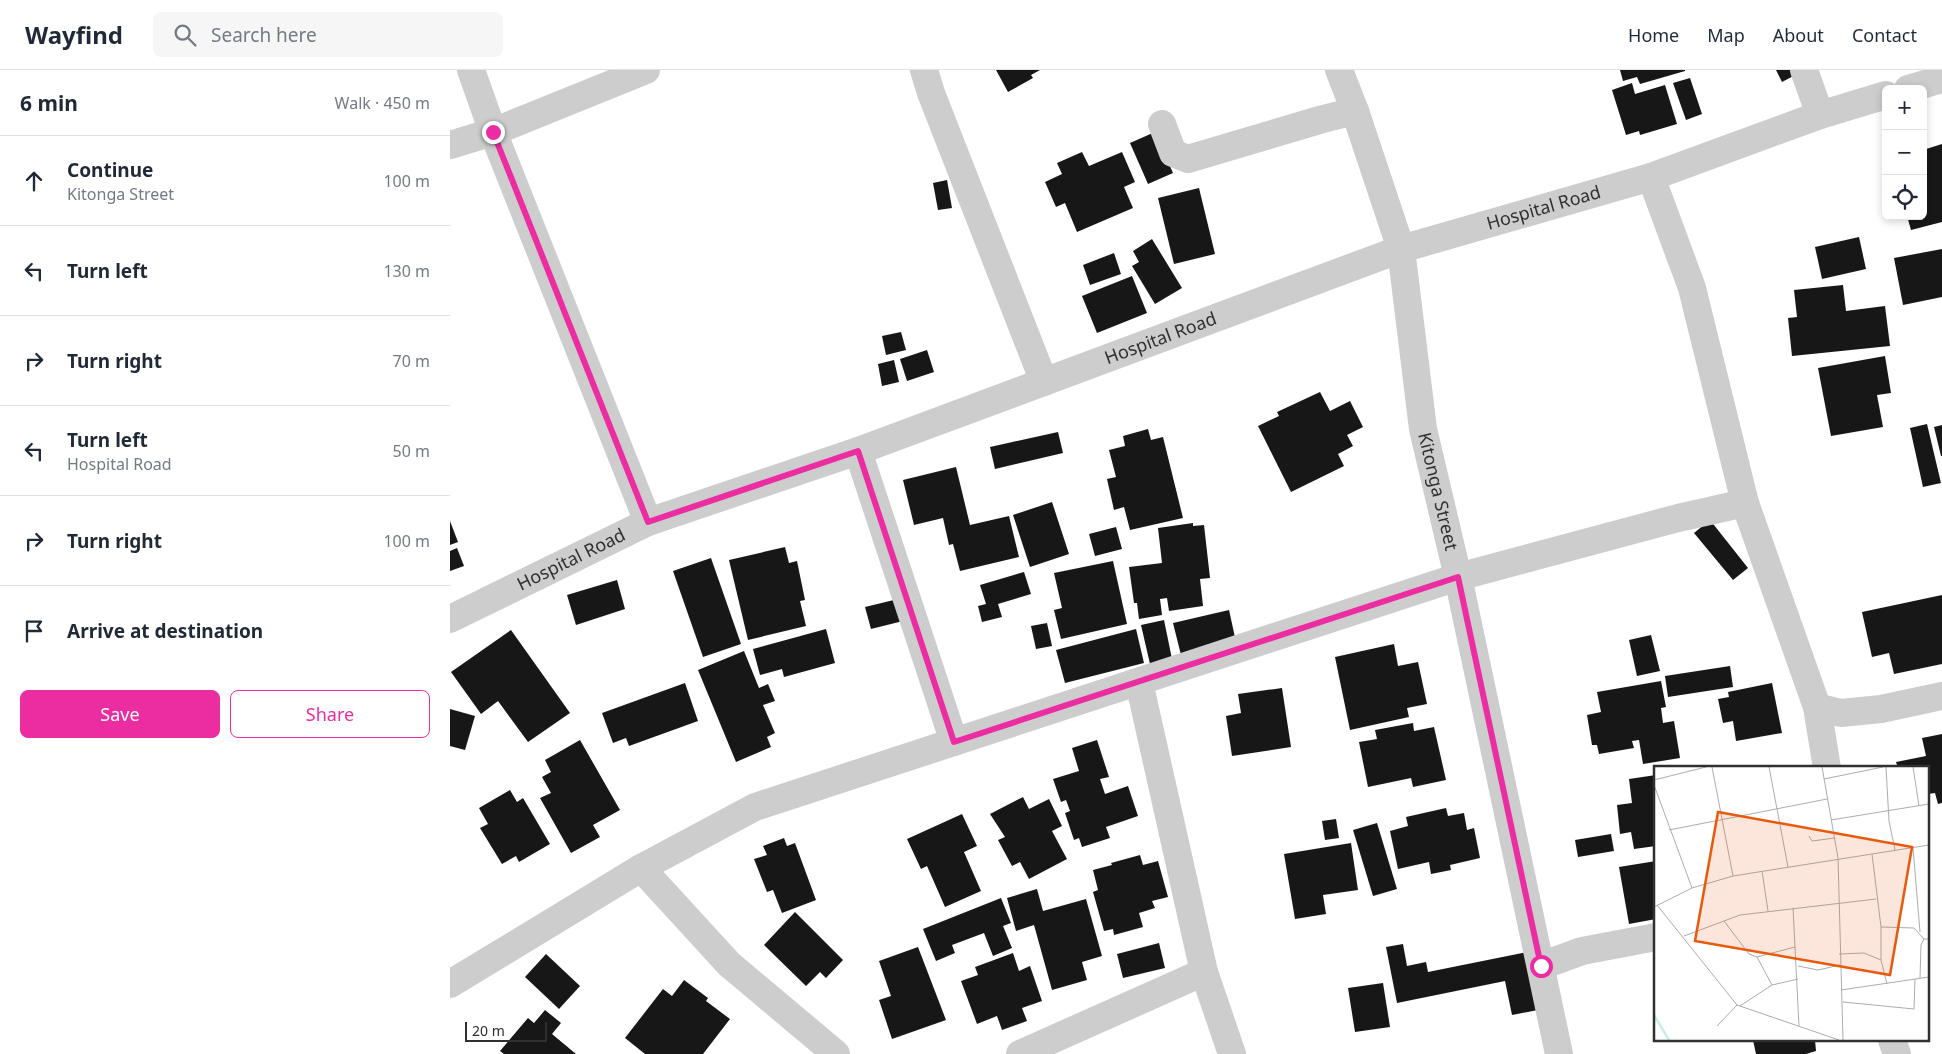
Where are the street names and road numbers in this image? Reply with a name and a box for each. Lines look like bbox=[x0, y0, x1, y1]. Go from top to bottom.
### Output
street label: Hospital Road bbox=[1483, 179, 1603, 235]
street label: Hospital Road bbox=[1101, 306, 1220, 369]
street label: Kitonga Street bbox=[1413, 430, 1464, 553]
street label: Hospital Road bbox=[513, 522, 629, 595]

